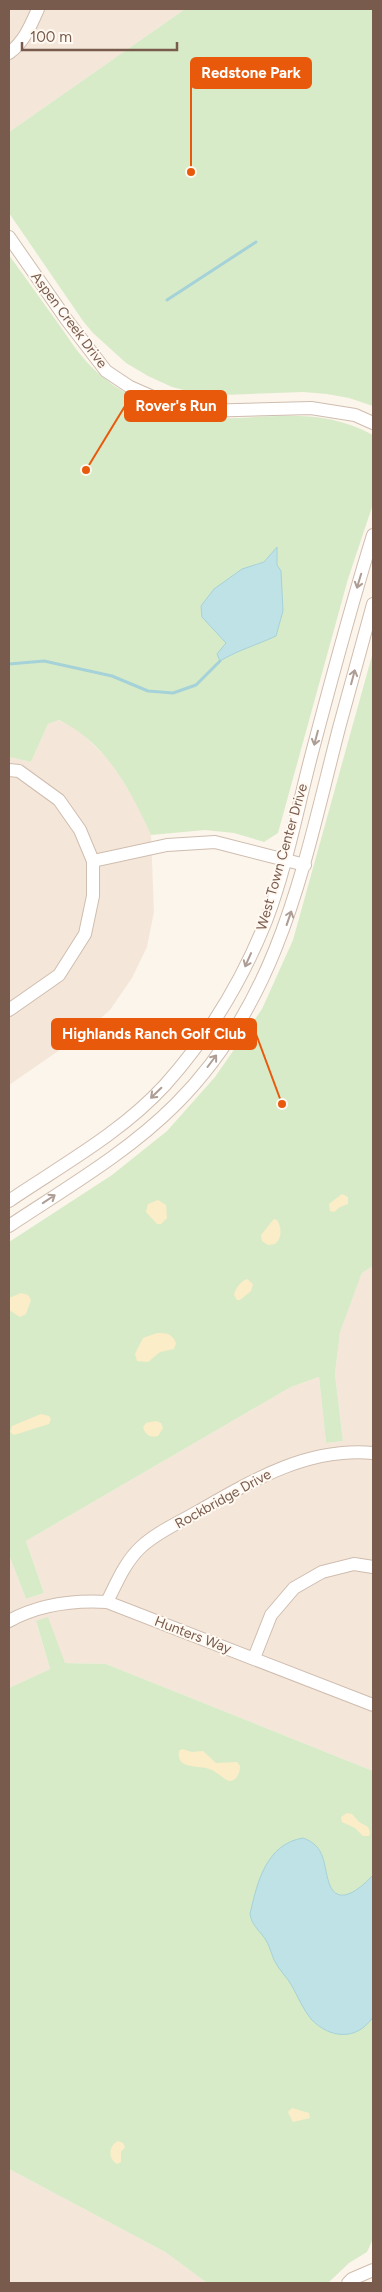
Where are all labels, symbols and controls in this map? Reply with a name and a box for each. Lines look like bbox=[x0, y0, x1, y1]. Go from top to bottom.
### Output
scale bar bbox=[22, 20, 178, 52]
text: 100 m bbox=[30, 28, 72, 46]
callout: Redstone Park bbox=[191, 58, 311, 88]
text: Redstone Park bbox=[201, 64, 301, 82]
street label: Aspen Creek Drive bbox=[27, 269, 111, 372]
callout: Rover's Run bbox=[125, 391, 226, 421]
text: Rover's Run bbox=[135, 397, 217, 415]
one-way arrow bbox=[353, 573, 363, 589]
one-way arrow bbox=[349, 669, 358, 685]
one-way arrow bbox=[310, 730, 320, 746]
street label: West Town Center Drive bbox=[253, 781, 311, 932]
one-way arrow bbox=[284, 911, 294, 927]
one-way arrow bbox=[243, 952, 252, 967]
callout: Highlands Ranch Golf Club bbox=[52, 1019, 256, 1049]
text: Highlands Ranch Golf Club bbox=[62, 1025, 246, 1043]
one-way arrow bbox=[207, 1055, 218, 1068]
one-way arrow bbox=[150, 1087, 163, 1099]
one-way arrow bbox=[42, 1194, 56, 1204]
street label: Rockbridge Drive bbox=[172, 1465, 274, 1532]
street label: Hunters Way bbox=[152, 1613, 234, 1658]

